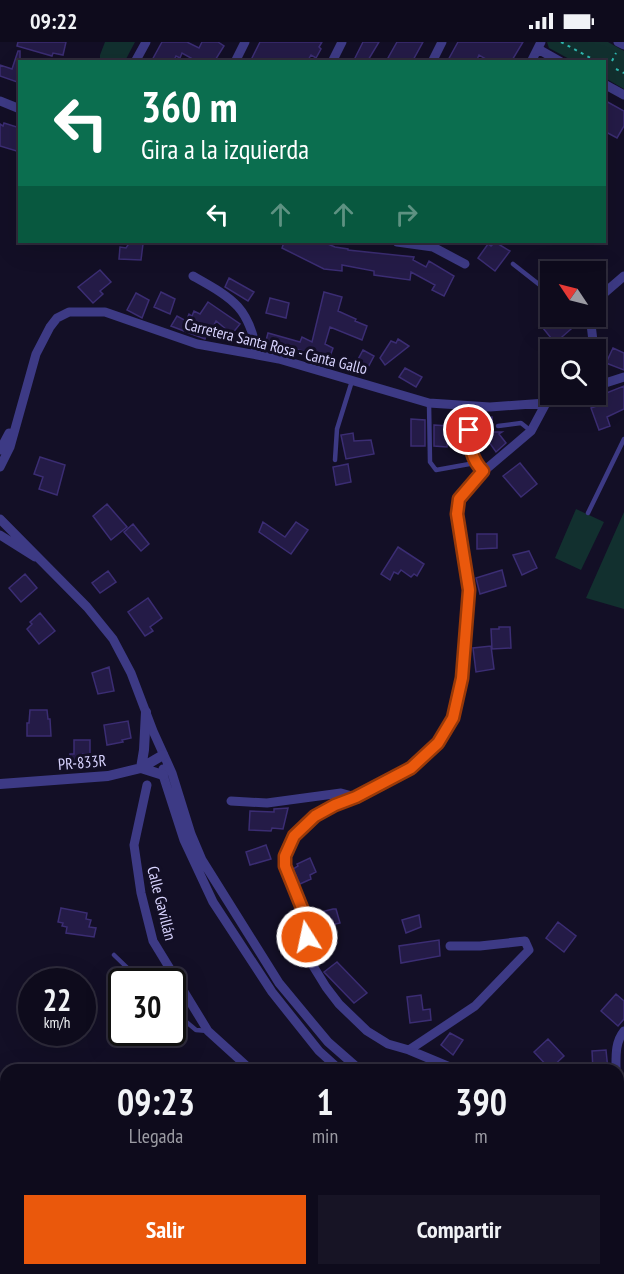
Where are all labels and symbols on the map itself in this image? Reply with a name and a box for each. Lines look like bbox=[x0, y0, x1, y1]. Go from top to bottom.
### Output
north arrow bbox=[540, 261, 606, 327]
street label: Carretera Santa Rosa - Canta Gallo bbox=[182, 314, 370, 378]
pin bbox=[443, 404, 494, 455]
street label: PR-833R bbox=[57, 750, 107, 774]
street label: Calle Gavillán bbox=[143, 864, 181, 942]
position arrow bbox=[275, 905, 339, 969]
speed limit sign: 30 bbox=[108, 968, 186, 1046]

